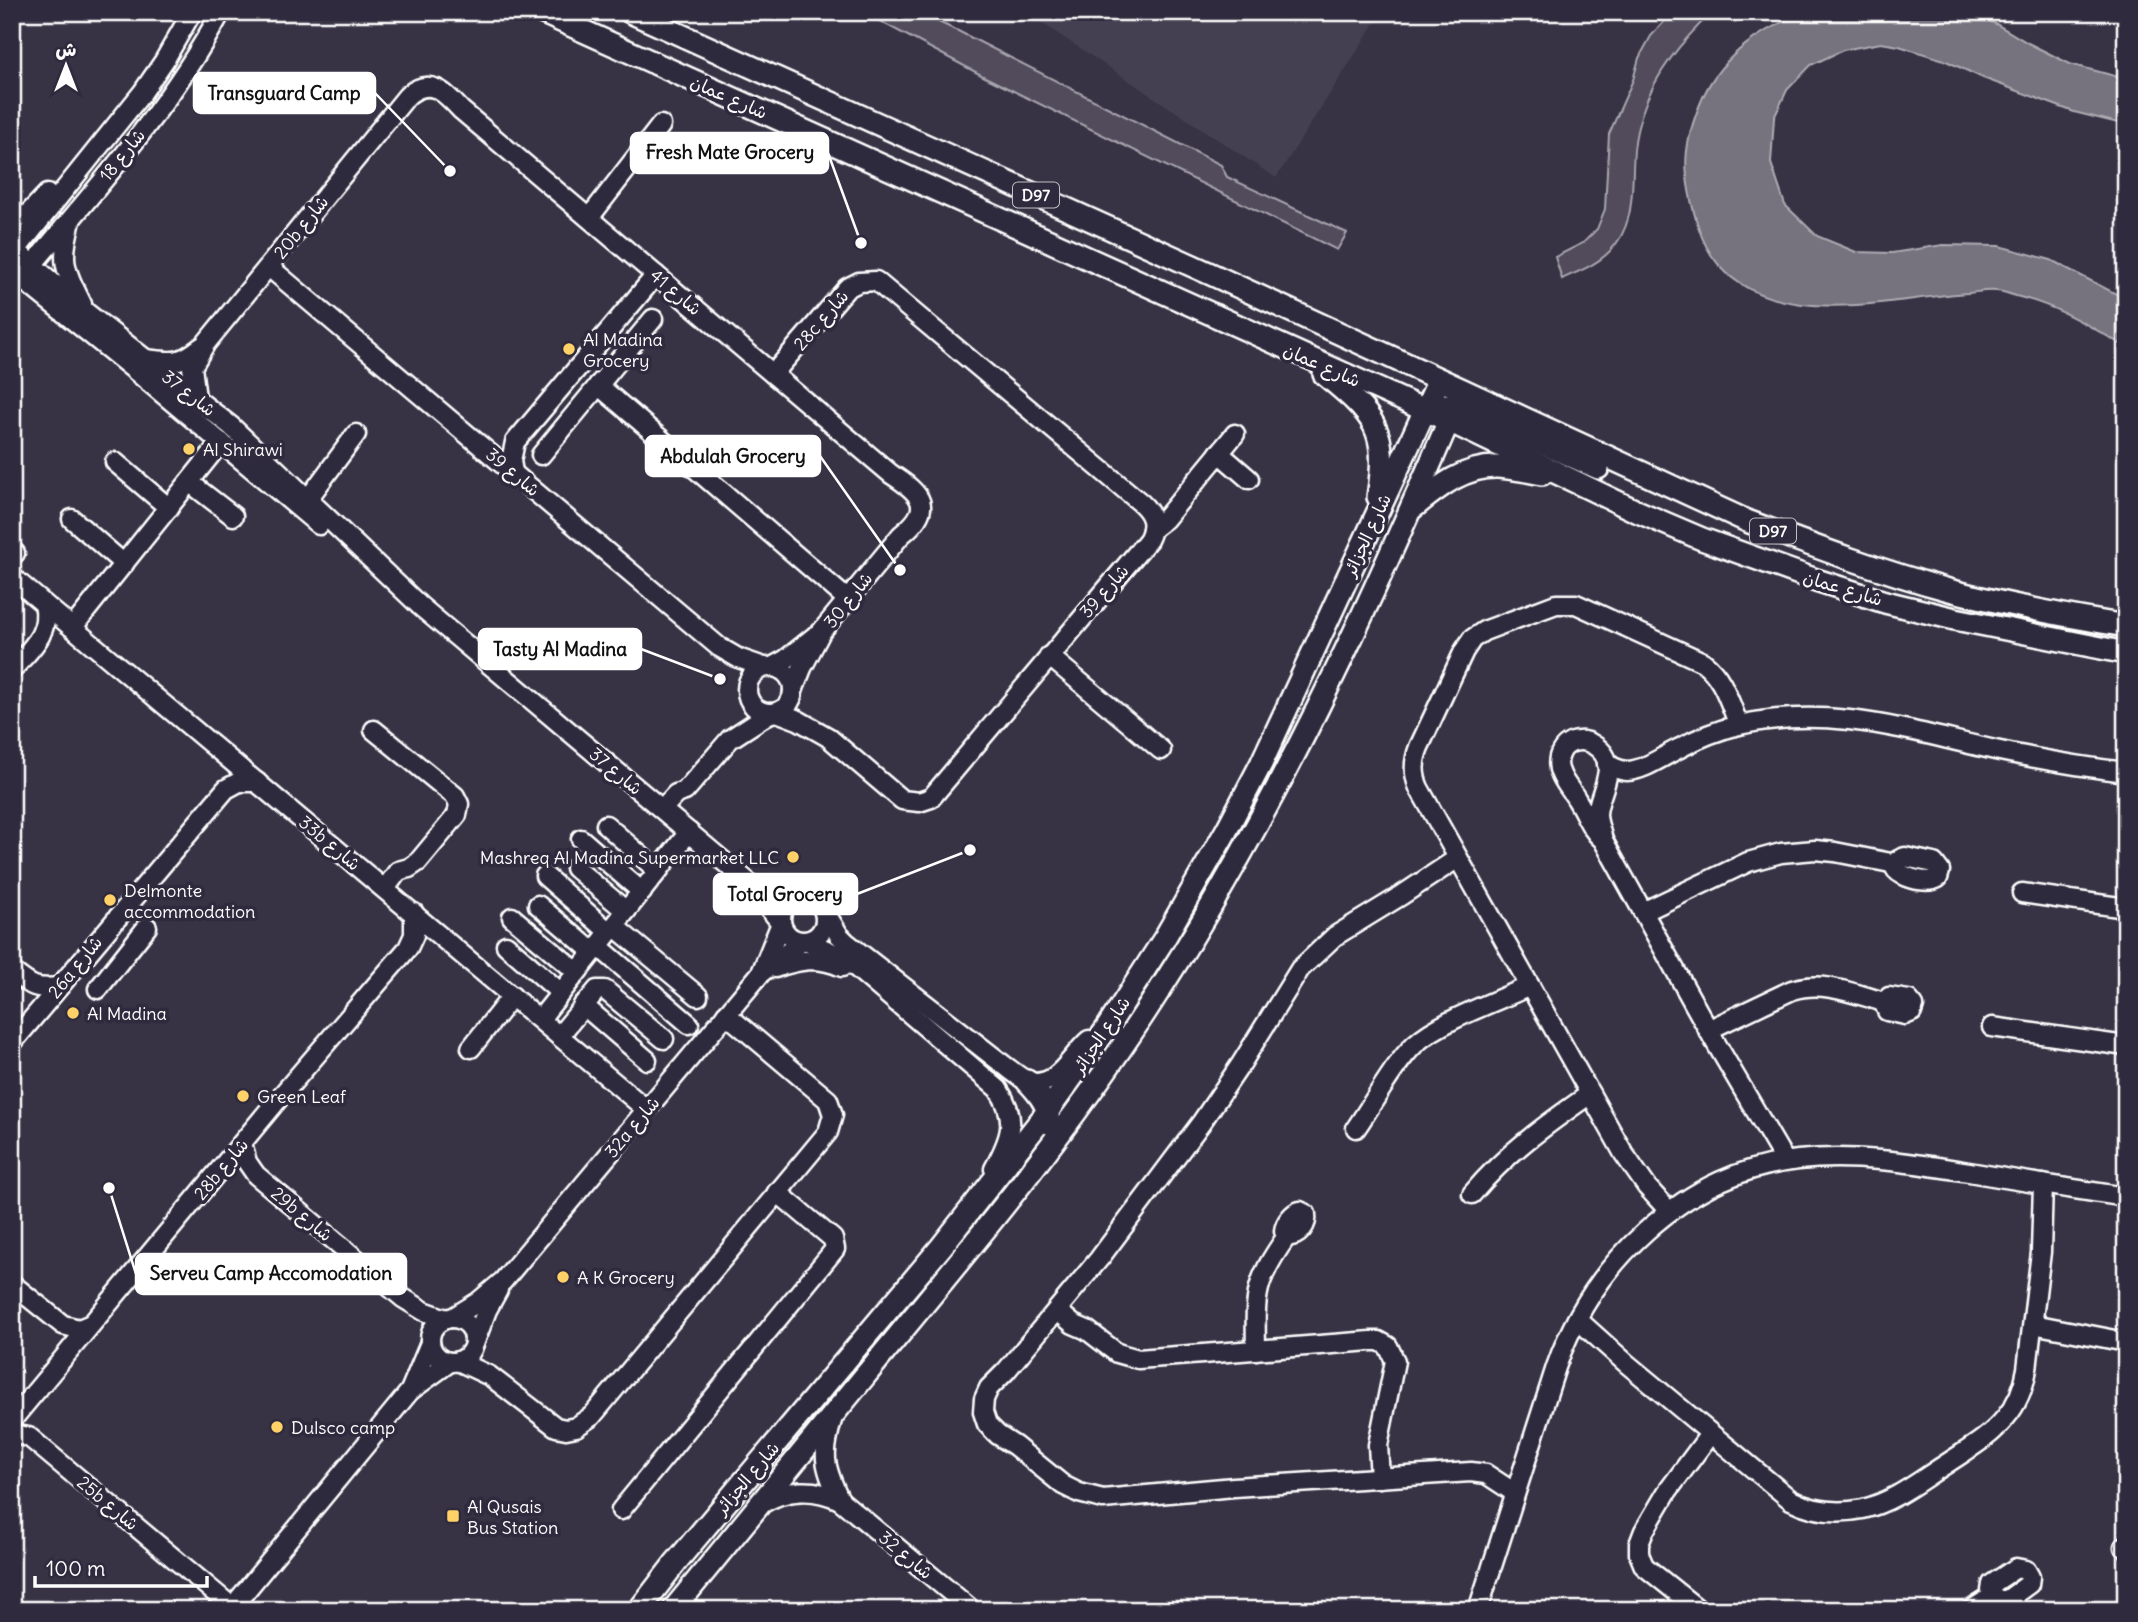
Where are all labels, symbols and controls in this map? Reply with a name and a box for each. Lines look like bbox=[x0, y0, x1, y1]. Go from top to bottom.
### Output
north arrow bbox=[32, 32, 102, 102]
text: ش bbox=[56, 37, 77, 61]
street label: شارع عمان bbox=[687, 70, 771, 125]
callout: Transguard Camp bbox=[194, 73, 375, 113]
text: Transguard Camp bbox=[207, 81, 361, 105]
street label: شارع 18 bbox=[94, 124, 151, 186]
callout: Fresh Mate Grocery bbox=[631, 133, 828, 173]
text: Fresh Mate Grocery bbox=[646, 140, 814, 164]
road number: D97 bbox=[1013, 182, 1059, 208]
street label: 20b شارع bbox=[268, 191, 334, 264]
street label: شارع 41 bbox=[645, 264, 707, 321]
street label: 28c شارع bbox=[788, 285, 854, 356]
place label: Al Madina Grocery bbox=[583, 328, 663, 372]
street label: شارع عمان bbox=[1280, 338, 1364, 393]
marker: Al Madina Grocery bbox=[561, 341, 577, 357]
street label: شارع 37 bbox=[157, 365, 221, 422]
callout: Abdulah Grocery bbox=[646, 436, 820, 476]
place label: Al Shirawi bbox=[203, 438, 283, 461]
marker: Al Shirawi bbox=[181, 441, 197, 457]
street label: شارع 39 bbox=[481, 443, 545, 502]
text: Abdulah Grocery bbox=[660, 444, 806, 468]
street label: شارع الجزائر bbox=[1337, 490, 1397, 582]
road number: D97 bbox=[1750, 518, 1796, 544]
street label: شارع 39 bbox=[1074, 559, 1134, 623]
street label: شارع عمان bbox=[1800, 565, 1885, 612]
street label: شارع 30 bbox=[819, 567, 878, 633]
callout: Tasty Al Madina bbox=[479, 629, 641, 669]
text: Tasty Al Madina bbox=[493, 637, 627, 661]
street label: شارع 37 bbox=[584, 742, 647, 801]
street label: 33b شارع bbox=[294, 811, 366, 876]
place label: Mashreq Al Madina Supermarket LLC bbox=[480, 846, 779, 869]
marker: Mashreq Al Madina Supermarket LLC bbox=[785, 849, 801, 865]
callout: Total Grocery bbox=[714, 874, 857, 914]
place label: Delmonte accommodation bbox=[124, 879, 256, 923]
text: Total Grocery bbox=[727, 882, 843, 906]
marker: Delmonte accommodation bbox=[102, 892, 118, 908]
street label: 26a شارع bbox=[43, 931, 108, 1004]
street label: شارع الجزائر bbox=[1066, 992, 1136, 1080]
place label: Al Madina bbox=[87, 1002, 167, 1025]
marker: Al Madina bbox=[65, 1005, 81, 1021]
place label: Green Leaf bbox=[257, 1085, 347, 1108]
marker: Green Leaf bbox=[235, 1088, 251, 1104]
street label: 32a شارع bbox=[600, 1091, 665, 1163]
street label: 28b شارع bbox=[189, 1133, 254, 1205]
street label: 29b شارع bbox=[266, 1182, 338, 1247]
callout: Serveu Camp Accomodation bbox=[136, 1254, 406, 1294]
text: Serveu Camp Accomodation bbox=[150, 1261, 392, 1285]
place label: A K Grocery bbox=[577, 1266, 675, 1289]
marker: A K Grocery bbox=[555, 1269, 571, 1285]
place label: Dulsco camp bbox=[291, 1416, 395, 1439]
marker: Dulsco camp bbox=[269, 1419, 285, 1435]
street label: شارع الجزائر bbox=[709, 1437, 785, 1521]
street label: 25b شارع bbox=[72, 1471, 144, 1536]
place label: Al Qusais Bus Station bbox=[467, 1495, 558, 1539]
marker: Al Qusais Bus Station bbox=[445, 1508, 461, 1524]
street label: شارع 32 bbox=[874, 1526, 938, 1585]
scale bar bbox=[35, 1545, 206, 1589]
text: 100 m bbox=[46, 1555, 105, 1582]

